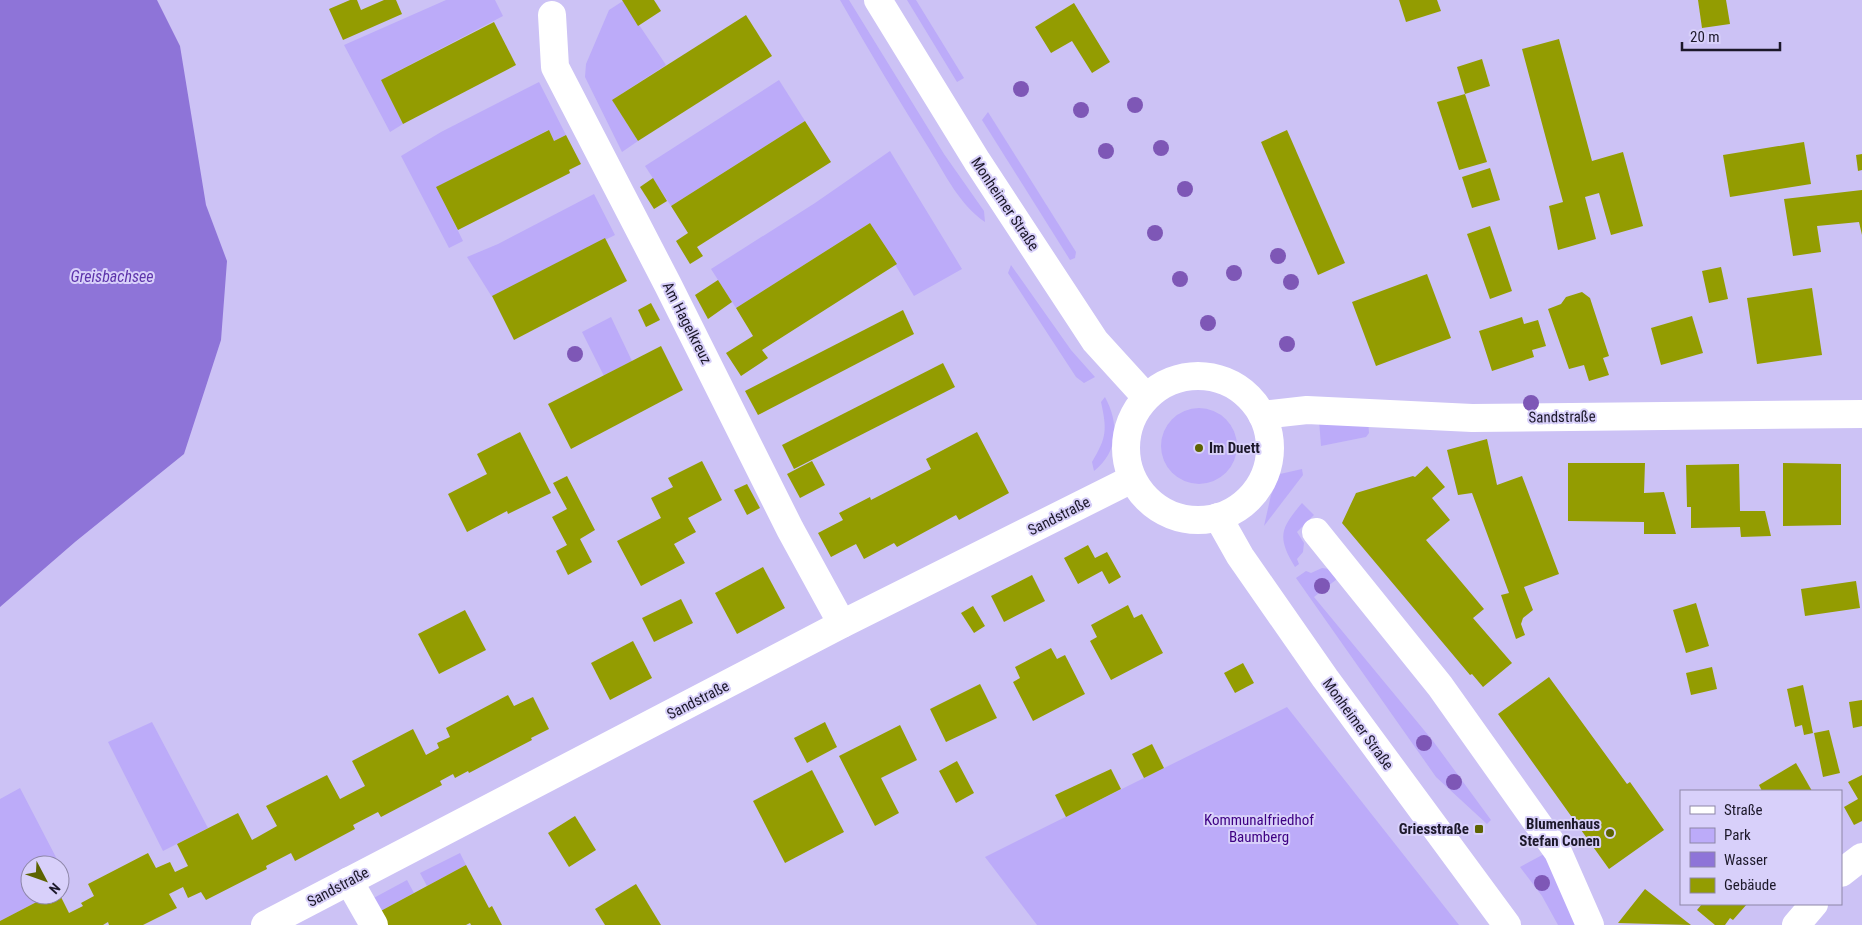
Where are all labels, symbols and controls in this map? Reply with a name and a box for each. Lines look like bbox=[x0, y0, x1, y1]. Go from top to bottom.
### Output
scale bar bbox=[1682, 20, 1780, 52]
text: 20 m bbox=[1690, 28, 1720, 46]
street label: Monheimer Straße bbox=[967, 154, 1043, 254]
water label: Greisbachsee bbox=[70, 267, 154, 286]
street label: Am Hagelkreuz bbox=[659, 279, 715, 367]
street label: Sandstraße bbox=[1528, 407, 1596, 427]
place label: Im Duett bbox=[1209, 439, 1260, 457]
marker: Im Duett bbox=[1193, 442, 1205, 454]
street label: Sandstraße bbox=[1025, 493, 1093, 539]
street label: Monheimer Straße bbox=[1319, 675, 1397, 773]
street label: Sandstraße bbox=[664, 677, 732, 723]
legend bbox=[1680, 790, 1842, 905]
text: Straße bbox=[1724, 801, 1763, 819]
park label: Kommunalfriedhof Baumberg bbox=[1204, 811, 1314, 846]
place label: Blumenhaus Stefan Conen bbox=[1519, 815, 1600, 850]
place label: Griesstraße bbox=[1399, 820, 1469, 838]
marker: Griesstraße bbox=[1473, 823, 1485, 835]
text: Park bbox=[1724, 826, 1751, 844]
marker: Blumenhaus Stefan Conen bbox=[1604, 827, 1616, 839]
text: Wasser bbox=[1724, 851, 1768, 869]
north arrow bbox=[20, 855, 70, 905]
street label: Sandstraße bbox=[304, 863, 372, 911]
text: Gebäude bbox=[1724, 876, 1776, 894]
text: N bbox=[46, 880, 64, 897]

